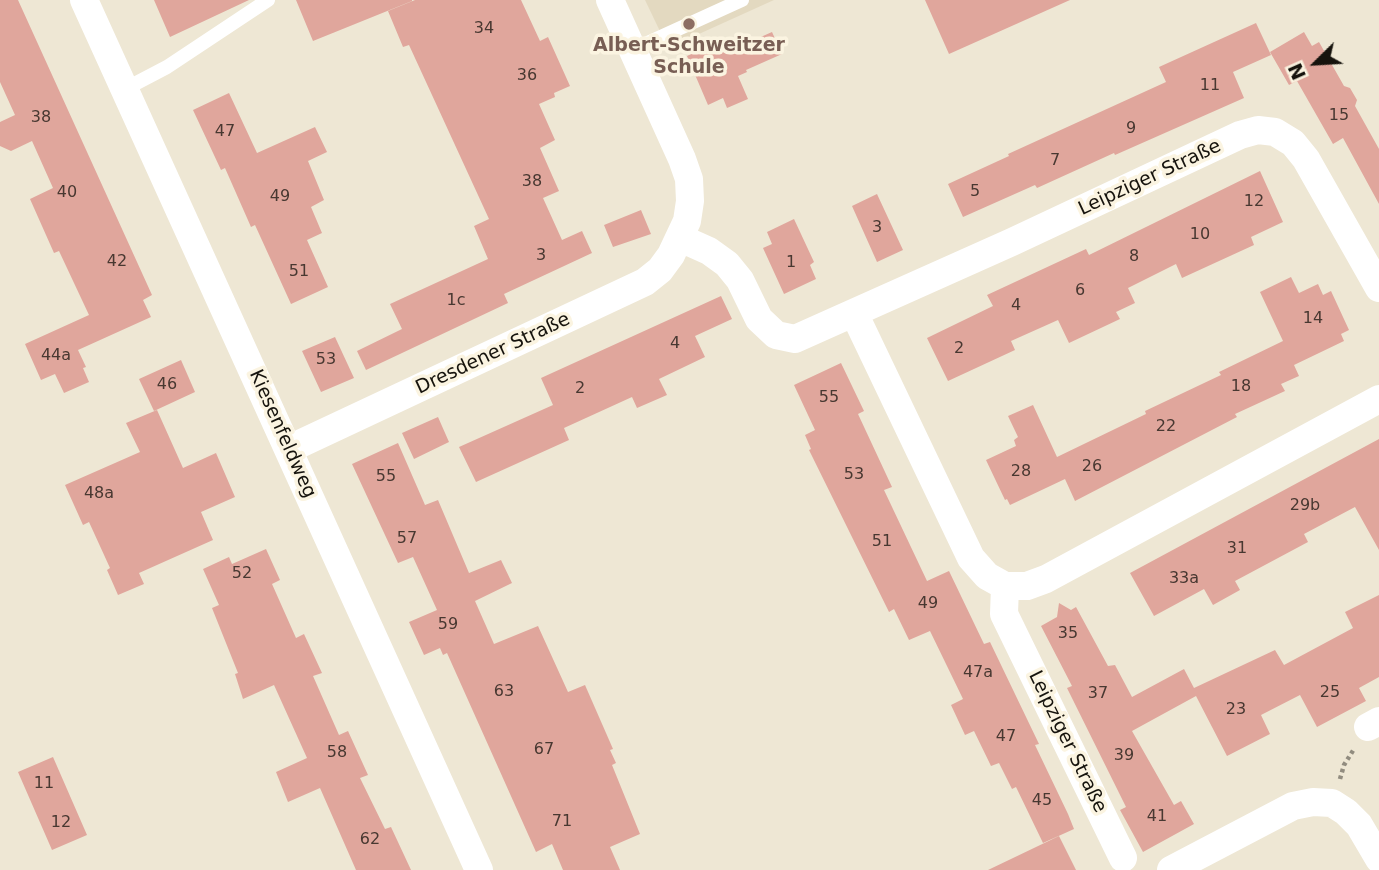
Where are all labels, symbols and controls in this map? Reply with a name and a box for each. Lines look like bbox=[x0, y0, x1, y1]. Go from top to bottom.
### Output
marker: Albert-Schweitzer Schule bbox=[681, 16, 697, 32]
house number: 34 bbox=[474, 19, 494, 39]
north arrow bbox=[1281, 28, 1351, 98]
place label: Albert-Schweitzer Schule bbox=[593, 35, 785, 79]
text: N bbox=[1284, 60, 1310, 83]
house number: 36 bbox=[517, 66, 537, 86]
house number: 11 bbox=[1200, 76, 1220, 96]
house number: 15 bbox=[1329, 106, 1349, 126]
house number: 38 bbox=[31, 108, 51, 128]
house number: 9 bbox=[1126, 119, 1136, 139]
house number: 47 bbox=[215, 122, 235, 142]
street label: Leipziger Straße bbox=[1075, 135, 1225, 221]
house number: 7 bbox=[1050, 151, 1060, 171]
house number: 38 bbox=[522, 172, 542, 192]
house number: 5 bbox=[970, 182, 980, 202]
house number: 40 bbox=[57, 183, 77, 203]
house number: 49 bbox=[270, 187, 290, 207]
house number: 12 bbox=[1244, 192, 1264, 212]
house number: 3 bbox=[872, 218, 882, 238]
house number: 10 bbox=[1190, 225, 1210, 245]
house number: 3 bbox=[536, 246, 546, 266]
house number: 8 bbox=[1129, 247, 1139, 267]
house number: 42 bbox=[107, 252, 127, 272]
house number: 1 bbox=[786, 253, 796, 273]
house number: 51 bbox=[289, 262, 309, 282]
house number: 6 bbox=[1075, 281, 1085, 301]
house number: 1c bbox=[447, 291, 465, 311]
house number: 4 bbox=[1011, 296, 1021, 316]
street label: Dresdener Straße bbox=[412, 308, 574, 400]
house number: 14 bbox=[1303, 309, 1323, 329]
house number: 4 bbox=[670, 334, 680, 354]
house number: 2 bbox=[954, 339, 964, 359]
house number: 44a bbox=[41, 346, 71, 366]
house number: 53 bbox=[316, 350, 336, 370]
street label: Kiesenfeldweg bbox=[244, 366, 320, 502]
house number: 46 bbox=[157, 375, 177, 395]
house number: 18 bbox=[1231, 377, 1251, 397]
house number: 2 bbox=[575, 379, 585, 399]
house number: 55 bbox=[819, 388, 839, 408]
house number: 22 bbox=[1156, 417, 1176, 437]
house number: 26 bbox=[1082, 457, 1102, 477]
house number: 28 bbox=[1011, 462, 1031, 482]
house number: 53 bbox=[844, 465, 864, 485]
house number: 55 bbox=[376, 467, 396, 487]
house number: 48a bbox=[84, 484, 114, 504]
house number: 29b bbox=[1290, 496, 1320, 516]
house number: 57 bbox=[397, 529, 417, 549]
house number: 51 bbox=[872, 532, 892, 552]
house number: 31 bbox=[1227, 539, 1247, 559]
house number: 52 bbox=[232, 564, 252, 584]
house number: 33a bbox=[1169, 569, 1199, 589]
house number: 49 bbox=[918, 594, 938, 614]
house number: 59 bbox=[438, 615, 458, 635]
house number: 35 bbox=[1058, 624, 1078, 644]
house number: 47a bbox=[963, 663, 993, 683]
street label: Leipziger Straße bbox=[1023, 667, 1111, 817]
house number: 63 bbox=[494, 682, 514, 702]
house number: 25 bbox=[1320, 683, 1340, 703]
house number: 37 bbox=[1088, 684, 1108, 704]
house number: 23 bbox=[1226, 700, 1246, 720]
house number: 47 bbox=[996, 727, 1016, 747]
house number: 67 bbox=[534, 740, 554, 760]
house number: 58 bbox=[327, 743, 347, 763]
house number: 39 bbox=[1114, 746, 1134, 766]
house number: 11 bbox=[34, 774, 54, 794]
house number: 45 bbox=[1032, 791, 1052, 811]
house number: 41 bbox=[1147, 807, 1167, 827]
house number: 71 bbox=[552, 812, 572, 832]
house number: 12 bbox=[51, 813, 71, 833]
house number: 62 bbox=[360, 830, 380, 850]

